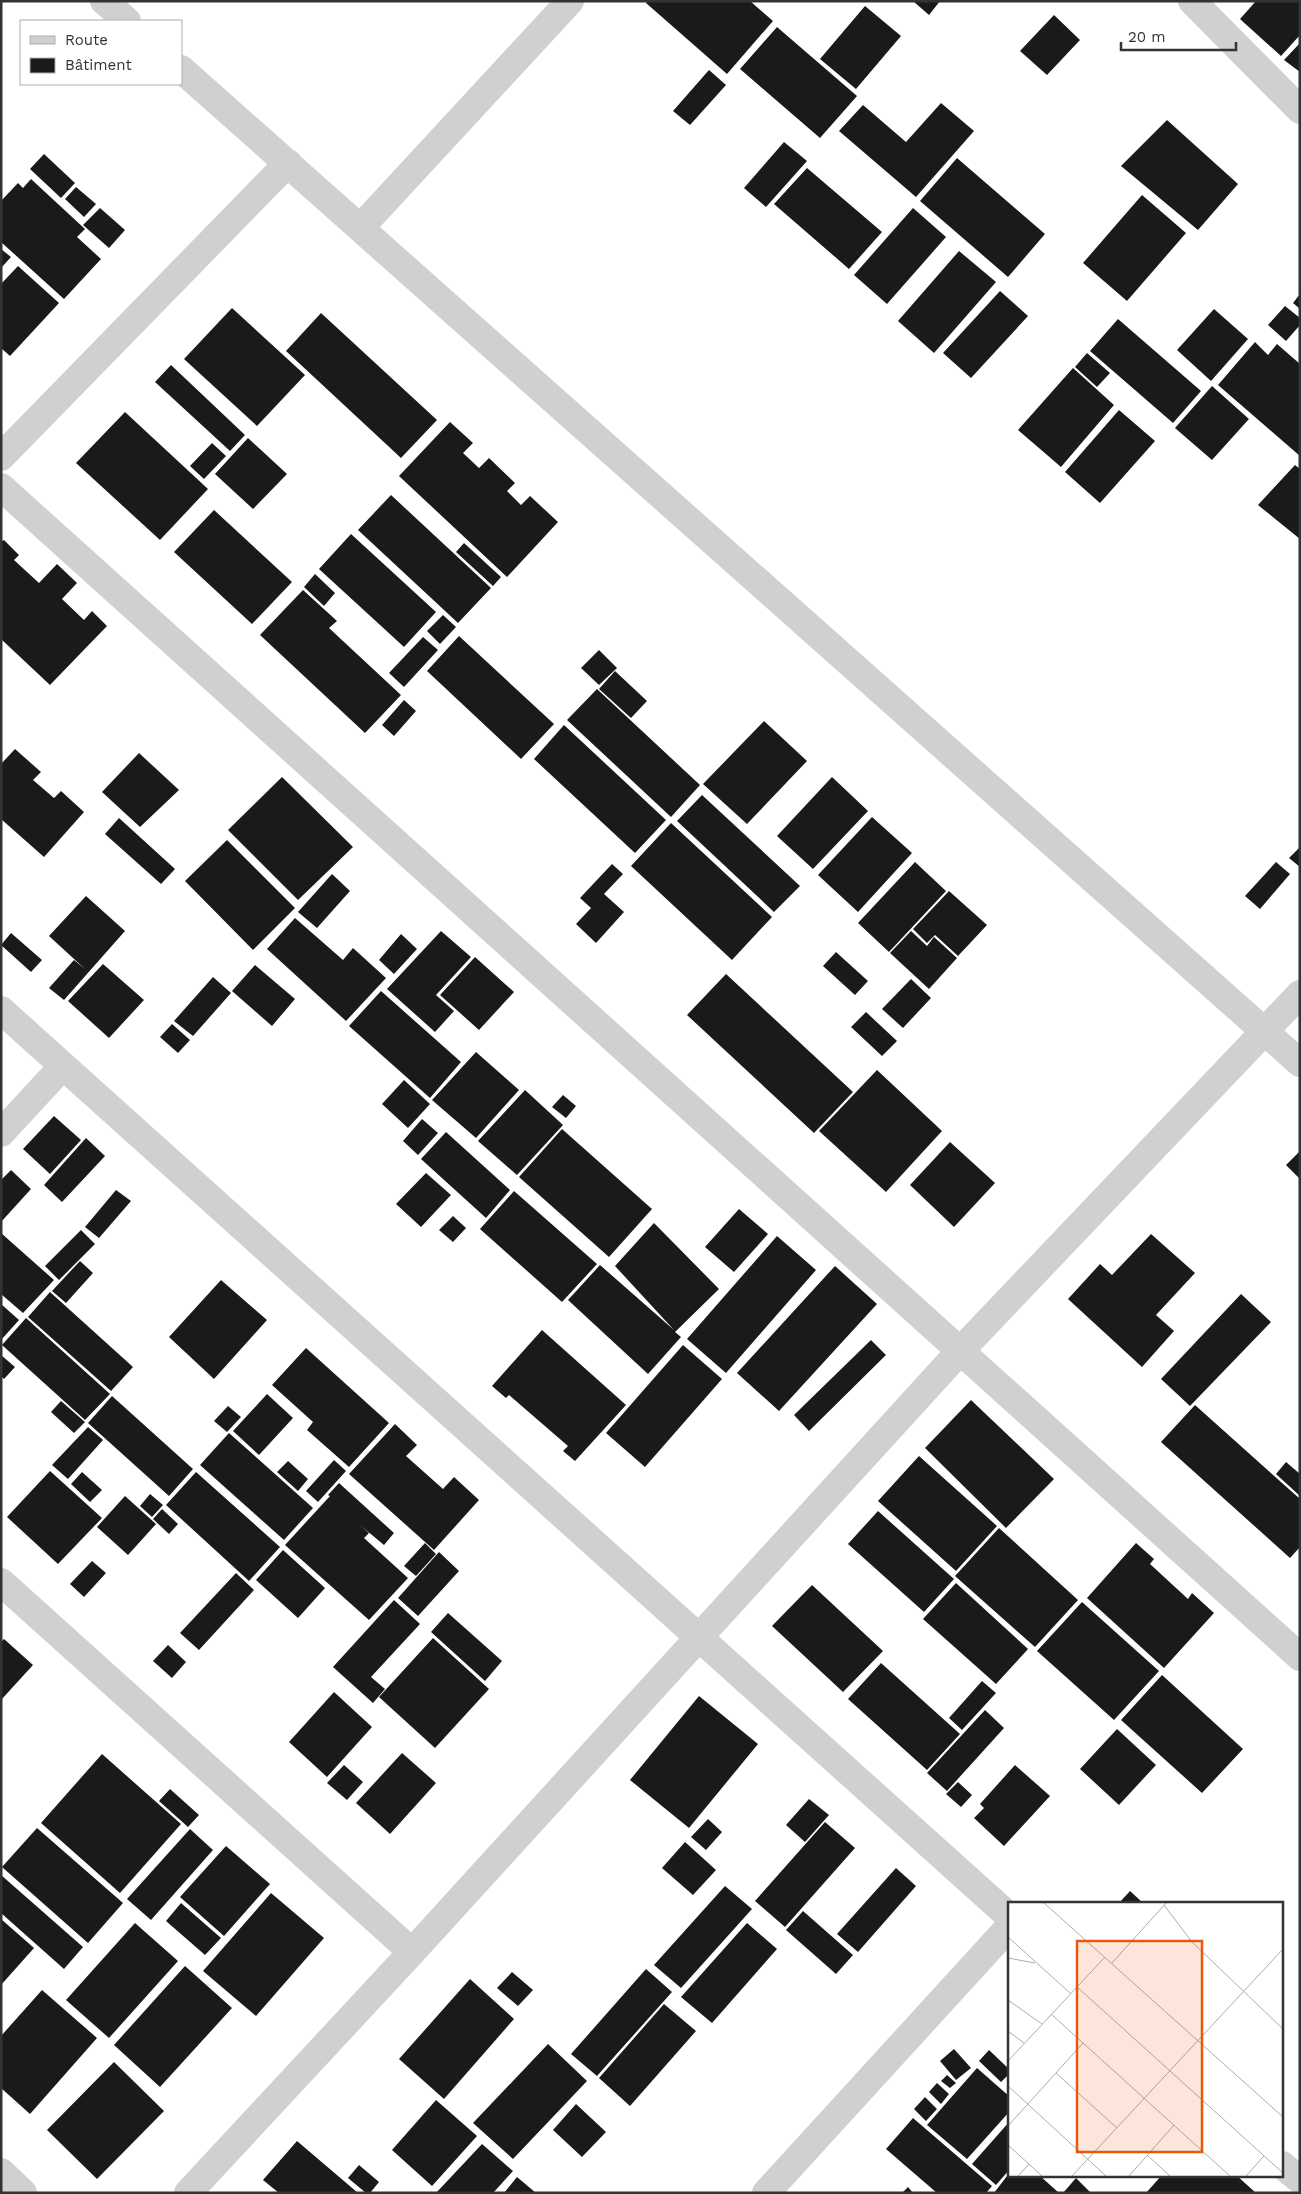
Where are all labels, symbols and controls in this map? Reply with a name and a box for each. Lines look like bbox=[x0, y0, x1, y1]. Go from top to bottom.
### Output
legend bbox=[20, 20, 182, 85]
scale bar bbox=[1121, 20, 1236, 52]
text: 20 m bbox=[1128, 28, 1166, 46]
text: Route bbox=[65, 31, 108, 49]
text: Bâtiment bbox=[65, 56, 132, 74]
inset map bbox=[1008, 1902, 1284, 2176]

